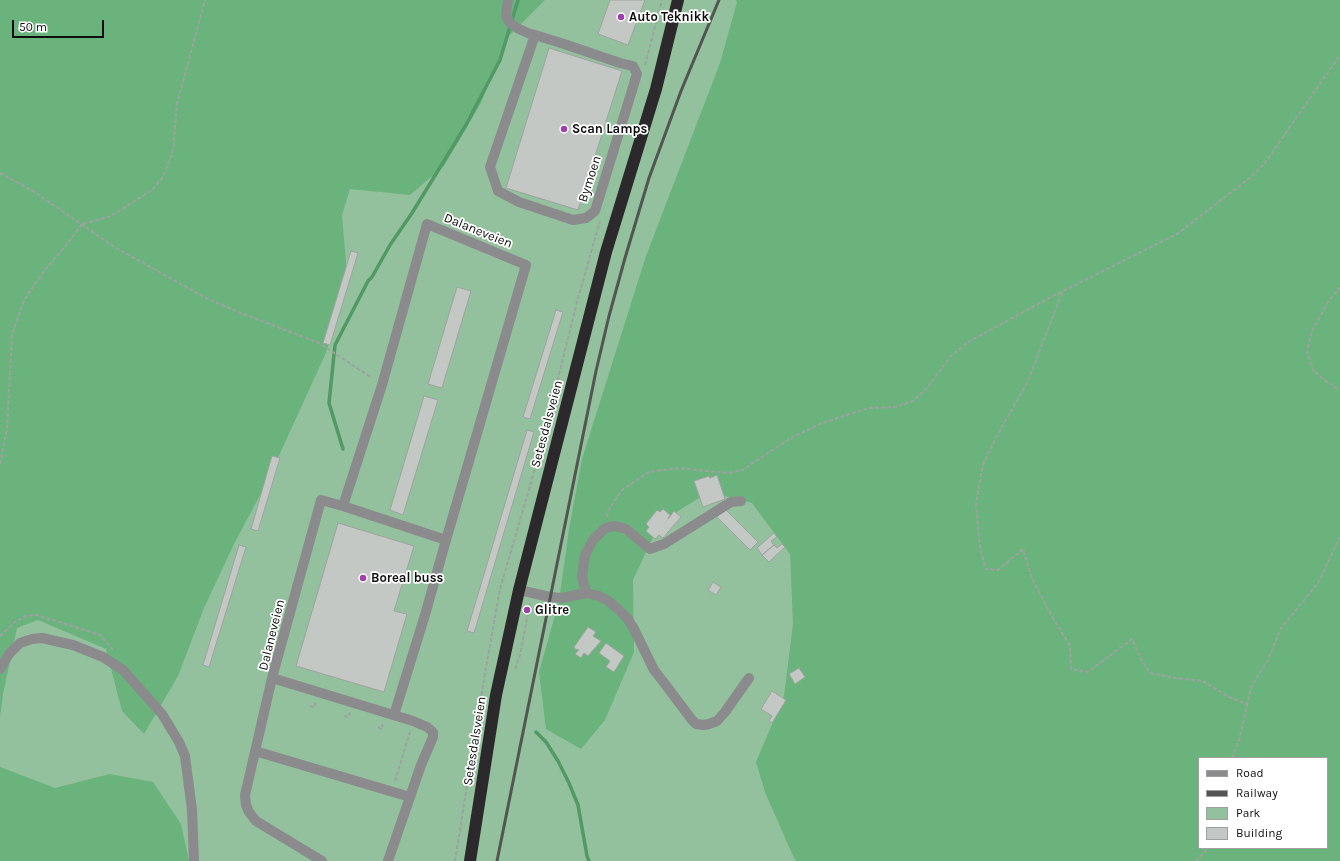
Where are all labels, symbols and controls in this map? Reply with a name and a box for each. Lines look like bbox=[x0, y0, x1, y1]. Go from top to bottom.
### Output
place label: Auto Teknikk bbox=[629, 9, 709, 25]
scale bar bbox=[14, 12, 106, 38]
marker: Auto Teknikk bbox=[616, 12, 626, 22]
text: 50 m bbox=[19, 20, 47, 34]
place label: Scan Lamps bbox=[572, 121, 647, 137]
marker: Scan Lamps bbox=[559, 124, 569, 134]
street label: Bymoen bbox=[575, 154, 605, 204]
street label: Dalaneveien bbox=[441, 210, 515, 252]
street label: Setesdalsveien bbox=[528, 379, 566, 469]
place label: Boreal buss bbox=[371, 570, 443, 586]
marker: Boreal buss bbox=[358, 573, 368, 583]
street label: Dalaneveien bbox=[256, 598, 288, 672]
place label: Glitre bbox=[535, 602, 569, 618]
marker: Glitre bbox=[522, 605, 532, 615]
street label: Setesdalsveien bbox=[460, 695, 490, 787]
legend bbox=[1198, 757, 1328, 849]
text: Road bbox=[1236, 766, 1264, 780]
text: Railway bbox=[1236, 786, 1278, 800]
text: Park bbox=[1236, 806, 1260, 820]
text: Building bbox=[1236, 826, 1282, 840]

